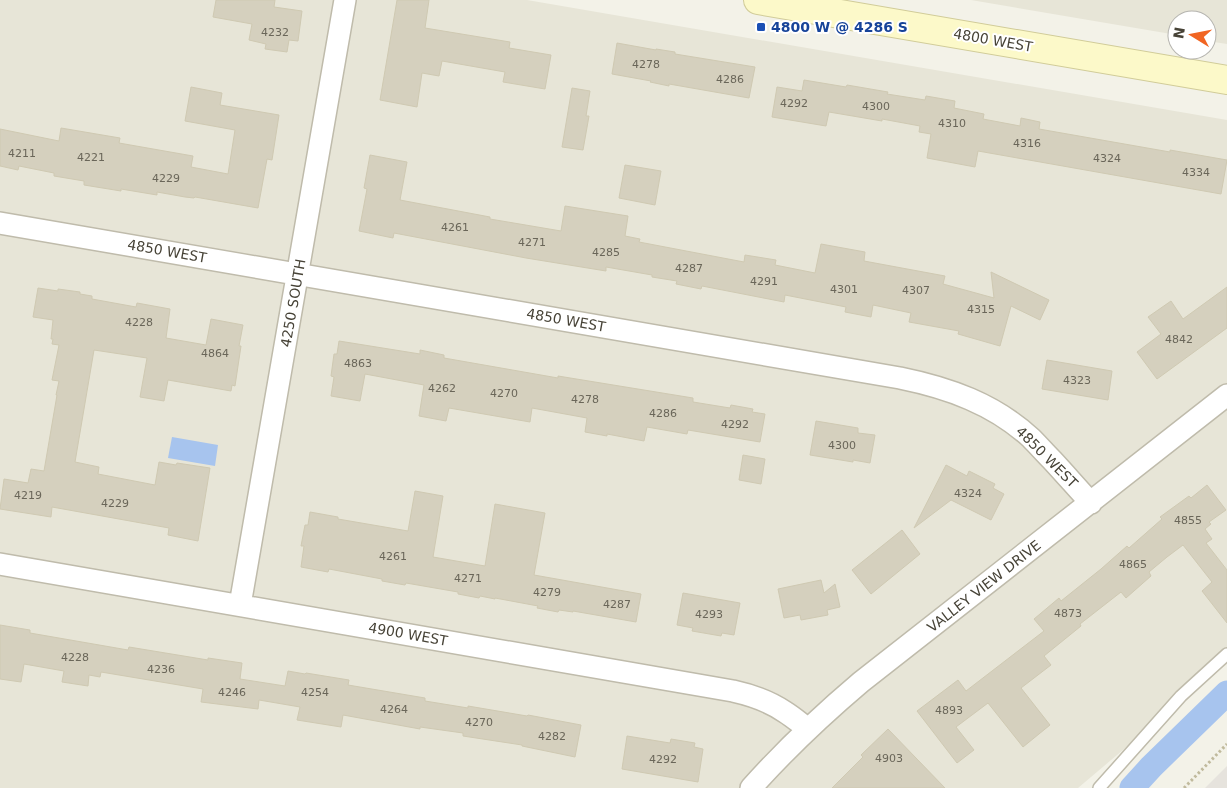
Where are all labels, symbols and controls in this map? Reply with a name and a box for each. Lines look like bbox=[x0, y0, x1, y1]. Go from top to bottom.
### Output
north arrow bbox=[1167, 10, 1217, 60]
place label: 4800 W @ 4286 S bbox=[771, 19, 908, 35]
marker: 4800 W @ 4286 S bbox=[755, 21, 767, 33]
street label: 4800 WEST bbox=[952, 25, 1034, 55]
house number: 4232 bbox=[261, 26, 289, 39]
text: N bbox=[1170, 26, 1188, 40]
house number: 4278 bbox=[632, 58, 660, 71]
house number: 4286 bbox=[716, 73, 744, 86]
house number: 4292 bbox=[780, 97, 808, 110]
house number: 4300 bbox=[862, 100, 890, 113]
house number: 4310 bbox=[938, 117, 966, 130]
house number: 4316 bbox=[1013, 137, 1041, 150]
house number: 4211 bbox=[8, 147, 36, 160]
house number: 4221 bbox=[77, 151, 105, 164]
house number: 4324 bbox=[1093, 152, 1121, 165]
house number: 4334 bbox=[1182, 166, 1210, 179]
house number: 4229 bbox=[152, 172, 180, 185]
house number: 4261 bbox=[441, 221, 469, 234]
street label: 4850 WEST bbox=[126, 236, 208, 266]
house number: 4271 bbox=[518, 236, 546, 249]
house number: 4285 bbox=[592, 246, 620, 259]
street label: 4250 SOUTH bbox=[277, 258, 309, 348]
house number: 4287 bbox=[675, 262, 703, 275]
house number: 4291 bbox=[750, 275, 778, 288]
house number: 4301 bbox=[830, 283, 858, 296]
house number: 4307 bbox=[902, 284, 930, 297]
house number: 4315 bbox=[967, 303, 995, 316]
street label: 4850 WEST bbox=[525, 305, 607, 335]
house number: 4228 bbox=[125, 316, 153, 329]
house number: 4842 bbox=[1165, 333, 1193, 346]
house number: 4864 bbox=[201, 347, 229, 360]
house number: 4863 bbox=[344, 357, 372, 370]
house number: 4323 bbox=[1063, 374, 1091, 387]
house number: 4262 bbox=[428, 382, 456, 395]
house number: 4270 bbox=[490, 387, 518, 400]
house number: 4278 bbox=[571, 393, 599, 406]
house number: 4286 bbox=[649, 407, 677, 420]
house number: 4292 bbox=[721, 418, 749, 431]
street label: 4850 WEST bbox=[1013, 423, 1081, 491]
house number: 4300 bbox=[828, 439, 856, 452]
house number: 4324 bbox=[954, 487, 982, 500]
house number: 4219 bbox=[14, 489, 42, 502]
house number: 4229 bbox=[101, 497, 129, 510]
house number: 4855 bbox=[1174, 514, 1202, 527]
street label: VALLEY VIEW DRIVE bbox=[924, 537, 1044, 635]
house number: 4261 bbox=[379, 550, 407, 563]
house number: 4865 bbox=[1119, 558, 1147, 571]
house number: 4271 bbox=[454, 572, 482, 585]
house number: 4279 bbox=[533, 586, 561, 599]
house number: 4287 bbox=[603, 598, 631, 611]
house number: 4873 bbox=[1054, 607, 1082, 620]
house number: 4293 bbox=[695, 608, 723, 621]
street label: 4900 WEST bbox=[367, 619, 449, 649]
house number: 4228 bbox=[61, 651, 89, 664]
house number: 4236 bbox=[147, 663, 175, 676]
house number: 4246 bbox=[218, 686, 246, 699]
house number: 4254 bbox=[301, 686, 329, 699]
house number: 4264 bbox=[380, 703, 408, 716]
house number: 4893 bbox=[935, 704, 963, 717]
house number: 4270 bbox=[465, 716, 493, 729]
house number: 4282 bbox=[538, 730, 566, 743]
house number: 4903 bbox=[875, 752, 903, 765]
house number: 4292 bbox=[649, 753, 677, 766]

